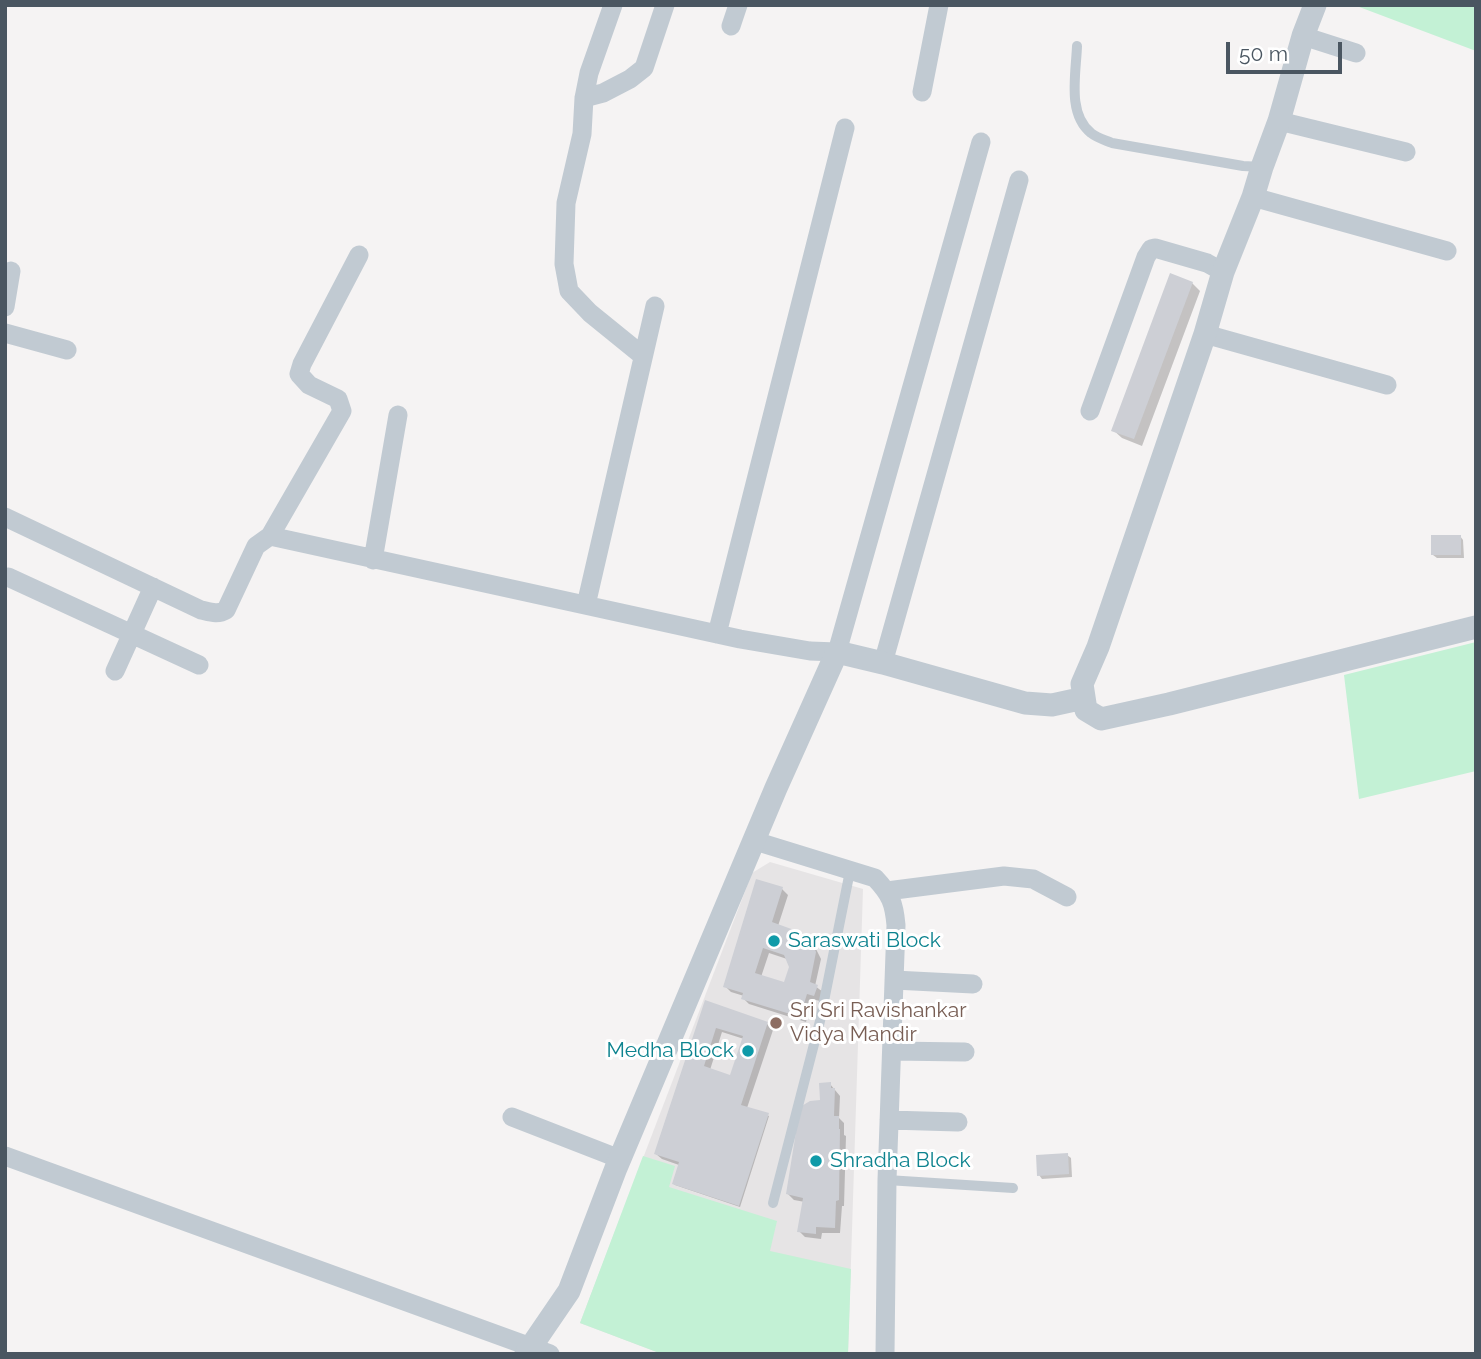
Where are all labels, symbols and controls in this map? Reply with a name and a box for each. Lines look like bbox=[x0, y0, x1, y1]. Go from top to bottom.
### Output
scale bar bbox=[1229, 28, 1344, 72]
text: 50 m bbox=[1239, 41, 1288, 66]
place label: Saraswati Block bbox=[788, 928, 941, 954]
marker: Saraswati Block bbox=[766, 933, 782, 949]
place label: Sri Sri Ravishankar Vidya Mandir bbox=[790, 998, 967, 1048]
marker: Sri Sri Ravishankar Vidya Mandir bbox=[768, 1015, 784, 1031]
place label: Medha Block bbox=[606, 1038, 734, 1064]
marker: Medha Block bbox=[740, 1043, 756, 1059]
place label: Shradha Block bbox=[830, 1148, 971, 1174]
marker: Shradha Block bbox=[808, 1153, 824, 1169]

